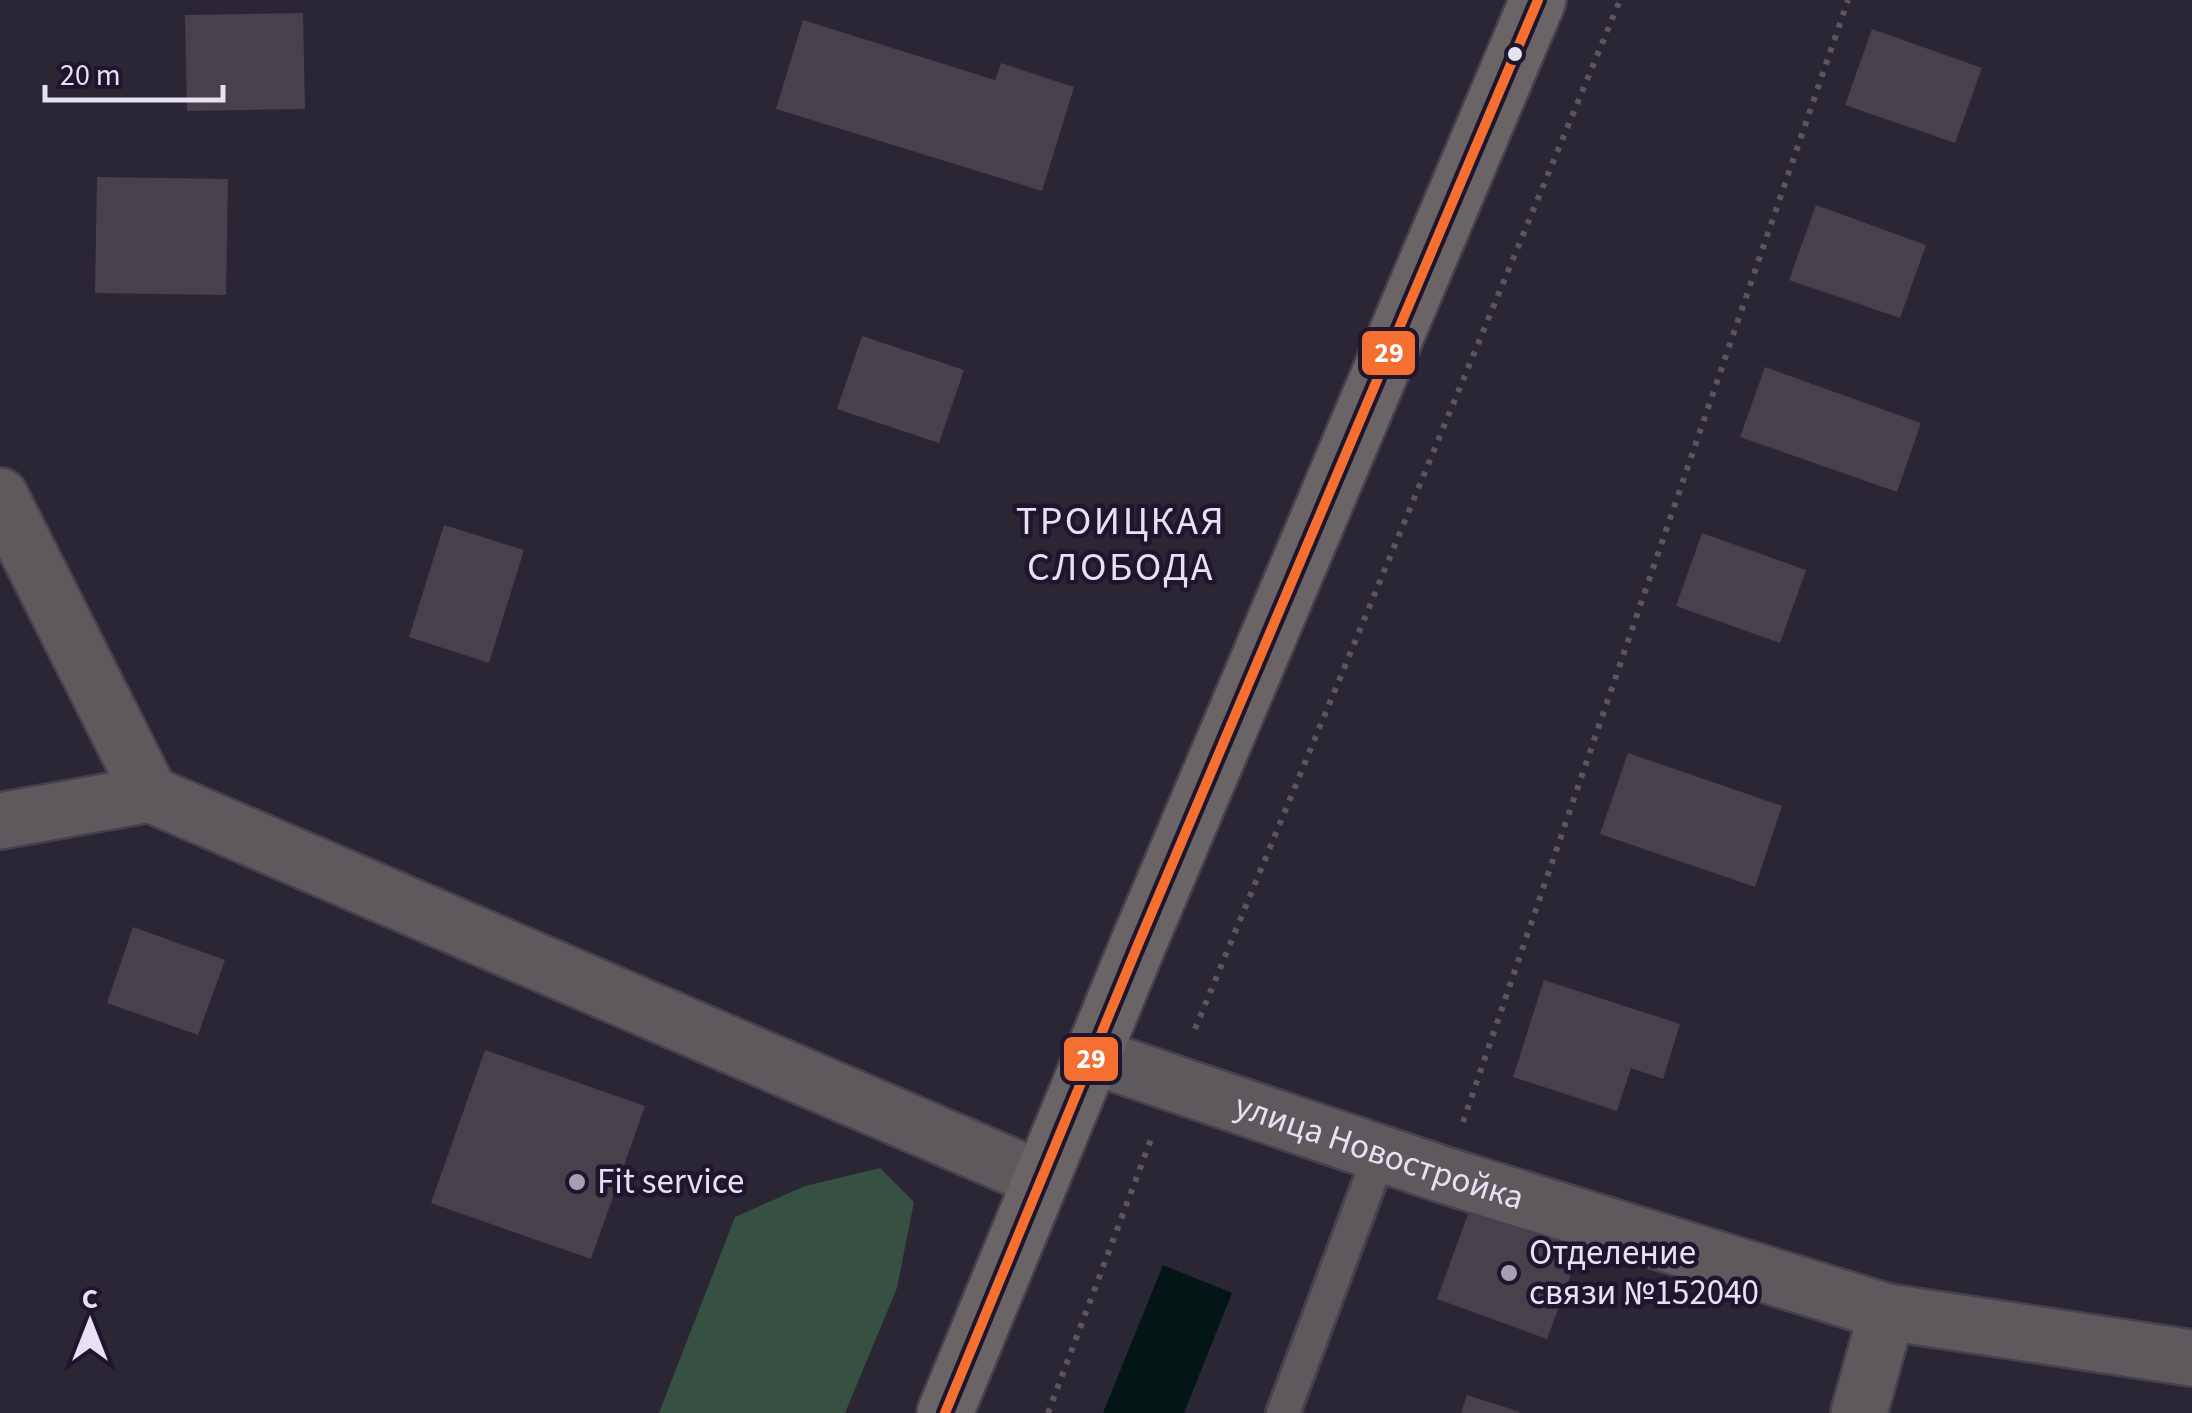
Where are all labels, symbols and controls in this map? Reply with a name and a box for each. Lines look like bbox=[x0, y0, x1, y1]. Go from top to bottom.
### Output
scale bar bbox=[45, 40, 222, 102]
unlabelled marker bbox=[1505, 44, 1525, 64]
text: 20 m bbox=[60, 54, 121, 97]
line badge: 29 bbox=[1360, 329, 1417, 377]
text: 29 bbox=[1374, 333, 1404, 373]
district label: ТРОИЦКАЯ СЛОБОДА bbox=[1016, 493, 1226, 596]
line badge: 29 bbox=[1062, 1035, 1120, 1083]
text: 29 bbox=[1076, 1039, 1106, 1079]
street label: улица Новостройка bbox=[1228, 1081, 1530, 1223]
place label: Fit service bbox=[597, 1157, 744, 1207]
marker: Fit service bbox=[566, 1171, 588, 1193]
place label: Отделение связи №152040 bbox=[1529, 1228, 1759, 1318]
marker: Отделение связи №152040 bbox=[1498, 1262, 1520, 1284]
north arrow bbox=[40, 1273, 140, 1373]
text: С bbox=[82, 1279, 98, 1319]

